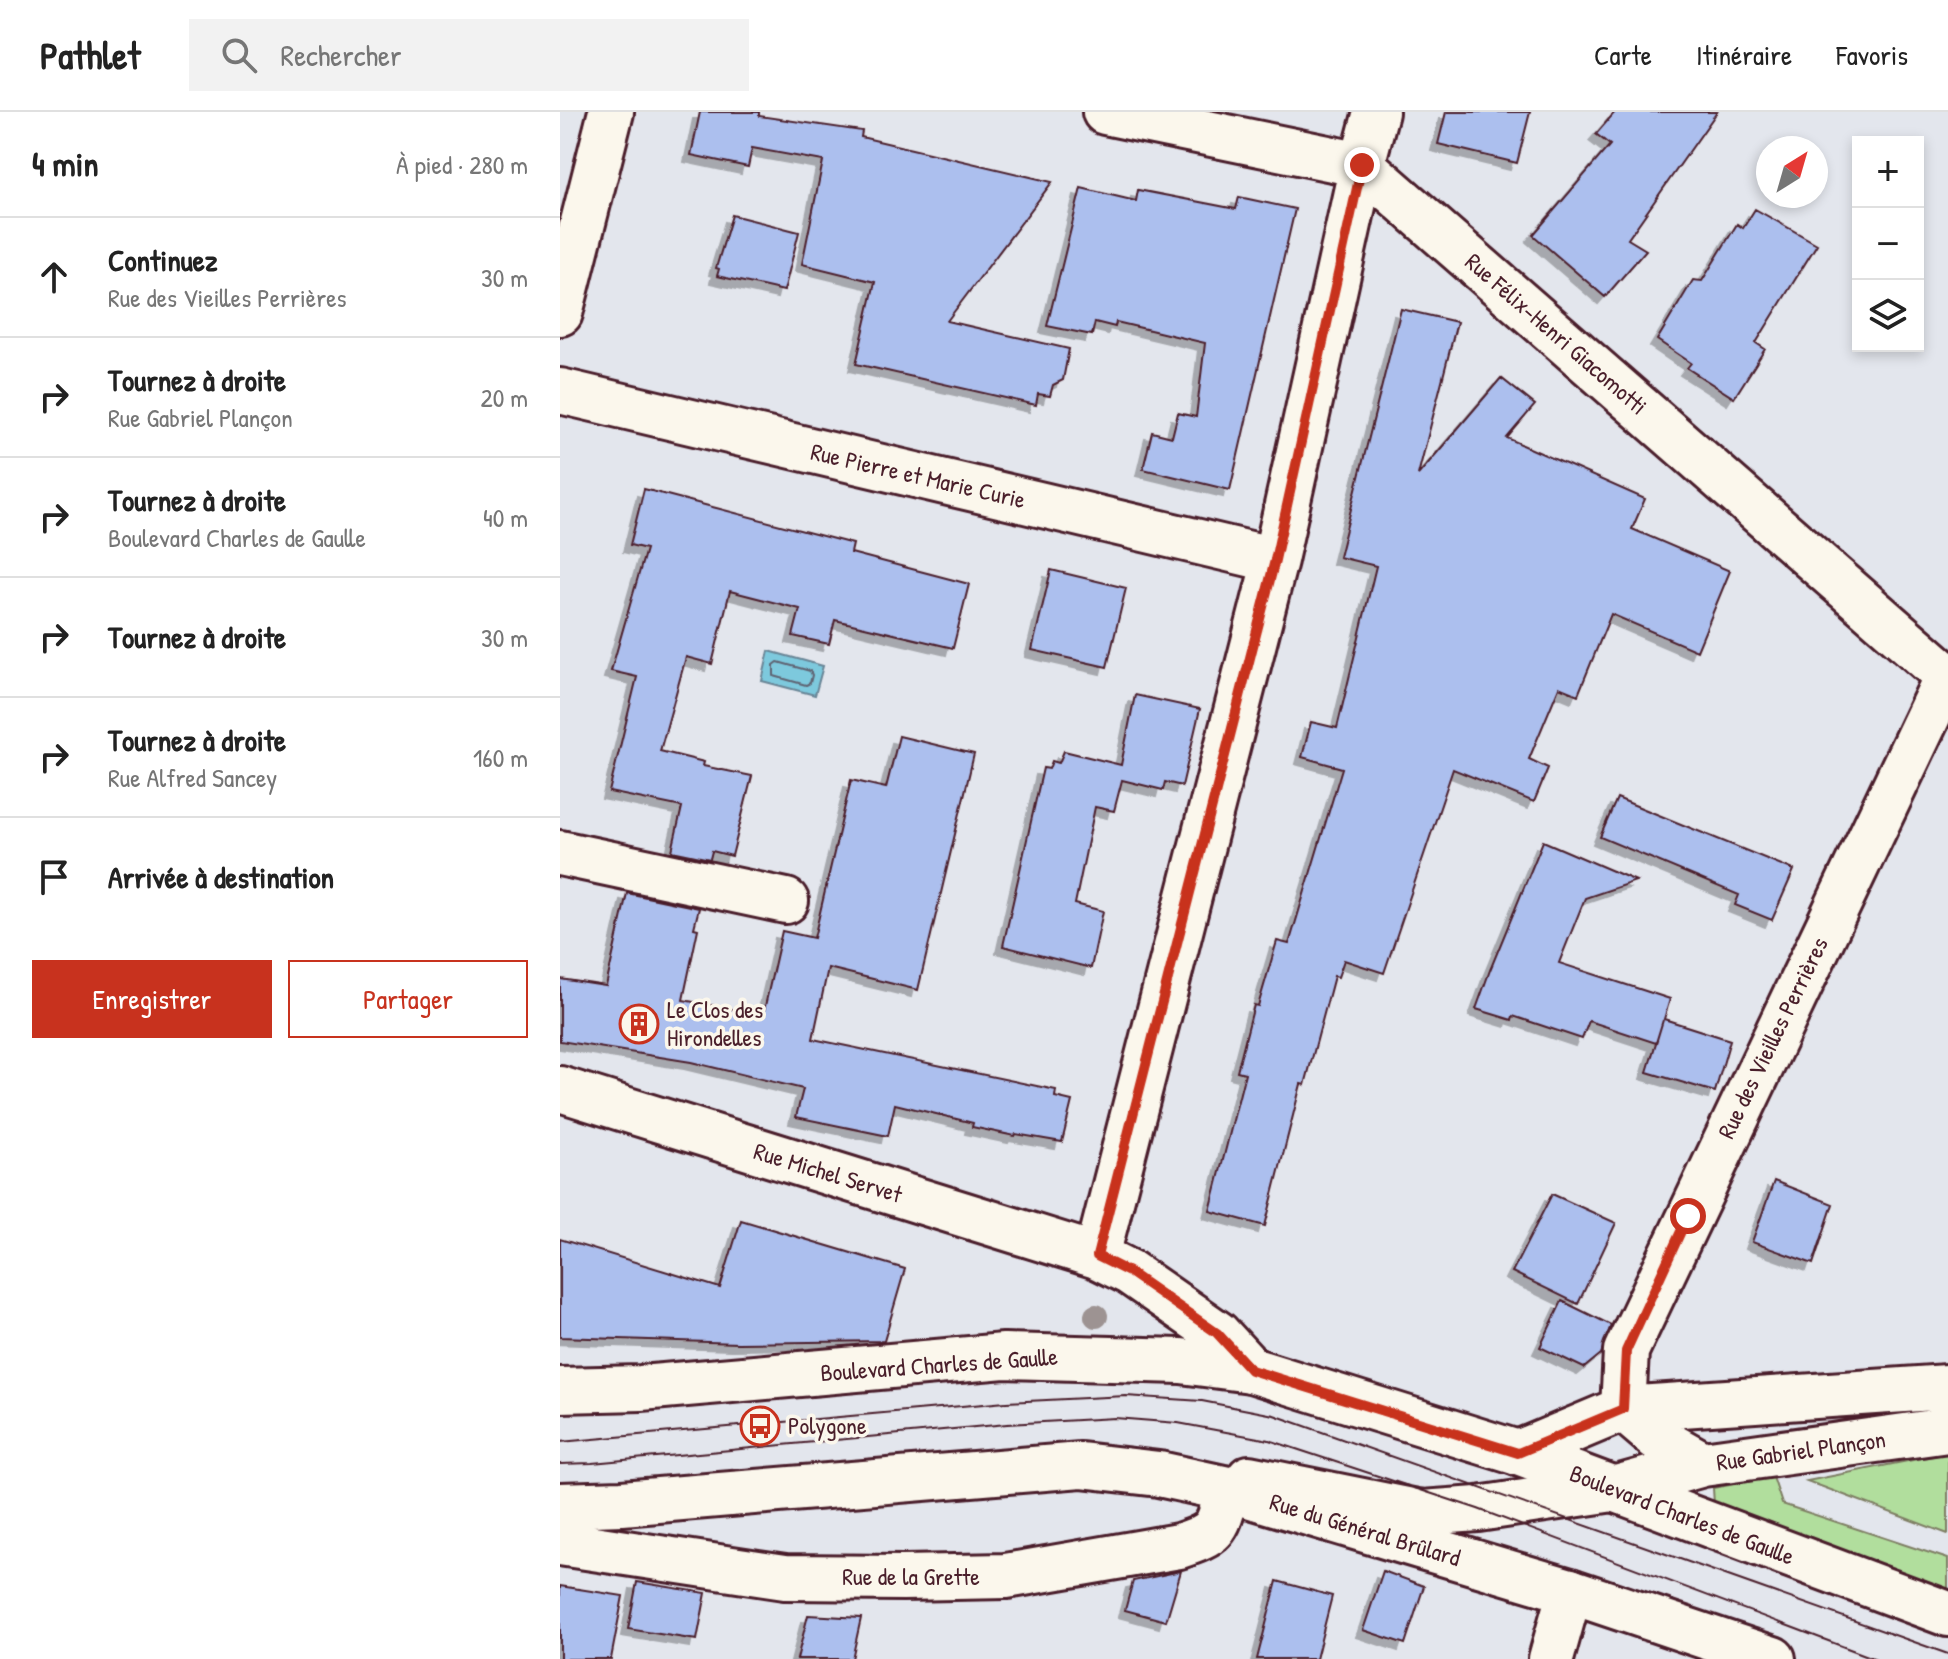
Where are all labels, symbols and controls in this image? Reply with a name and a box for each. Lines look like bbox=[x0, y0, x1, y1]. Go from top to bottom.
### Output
search box bbox=[189, 19, 749, 91]
text: Pathlet bbox=[40, 29, 141, 81]
icon: search bbox=[217, 33, 261, 77]
text: Rechercher bbox=[281, 35, 402, 75]
text: Carte bbox=[1594, 36, 1652, 74]
text: Itinéraire bbox=[1696, 36, 1792, 74]
text: Favoris bbox=[1836, 36, 1908, 74]
north arrow bbox=[1756, 136, 1828, 208]
map controls bbox=[1852, 136, 1924, 352]
button: + bbox=[1852, 136, 1924, 208]
text: 4 min bbox=[32, 141, 99, 187]
text: À pied · 280 m bbox=[396, 147, 528, 182]
route end bbox=[1344, 147, 1380, 183]
button: − bbox=[1852, 208, 1924, 280]
text: Continuez bbox=[108, 240, 217, 280]
street label: Rue Félix-Henri Giacomotti bbox=[1459, 245, 1654, 421]
icon: ahead bbox=[32, 255, 76, 299]
text: 30 m bbox=[481, 260, 528, 295]
text: Rue des Vieilles Perrières bbox=[108, 280, 347, 315]
button: layers bbox=[1852, 280, 1924, 352]
text: Tournez à droite bbox=[108, 360, 286, 400]
icon: right bbox=[32, 375, 76, 419]
text: 20 m bbox=[481, 380, 528, 415]
text: Rue Gabriel Plançon bbox=[108, 400, 293, 435]
street label: Rue Pierre et Marie Curie bbox=[808, 435, 1029, 515]
text: Tournez à droite bbox=[108, 480, 286, 520]
icon: right bbox=[32, 495, 76, 539]
text: 40 m bbox=[483, 500, 528, 535]
text: Boulevard Charles de Gaulle bbox=[108, 520, 366, 555]
icon: right bbox=[32, 615, 76, 659]
text: Tournez à droite bbox=[108, 617, 286, 657]
text: 30 m bbox=[481, 620, 528, 655]
text: Tournez à droite bbox=[108, 720, 286, 760]
icon: right bbox=[32, 735, 76, 779]
text: 160 m bbox=[473, 740, 528, 775]
text: Rue Alfred Sancey bbox=[108, 760, 277, 795]
icon: arrive bbox=[32, 855, 76, 899]
text: Arrivée à destination bbox=[108, 857, 334, 897]
street label: Rue des Vieilles Perrières bbox=[1709, 932, 1835, 1144]
button: Enregistrer bbox=[32, 960, 272, 1038]
button: Partager bbox=[288, 960, 528, 1038]
place label: Le Clos des Hirondelles bbox=[667, 993, 763, 1053]
building icon: Le Clos des Hirondelles bbox=[618, 1003, 660, 1045]
street label: Rue Michel Servet bbox=[750, 1134, 907, 1210]
route start bbox=[1670, 1198, 1706, 1234]
street label: Boulevard Charles de Gaulle bbox=[819, 1340, 1059, 1388]
bus stop icon: Polygone bbox=[739, 1405, 781, 1447]
place label: Polygone bbox=[788, 1409, 867, 1441]
street label: Rue Gabriel Plançon bbox=[1714, 1422, 1888, 1478]
street label: Boulevard Charles de Gaulle bbox=[1566, 1456, 1800, 1572]
street label: Rue du Général Brûlard bbox=[1266, 1485, 1464, 1573]
street label: Rue de la Grette bbox=[842, 1560, 980, 1592]

